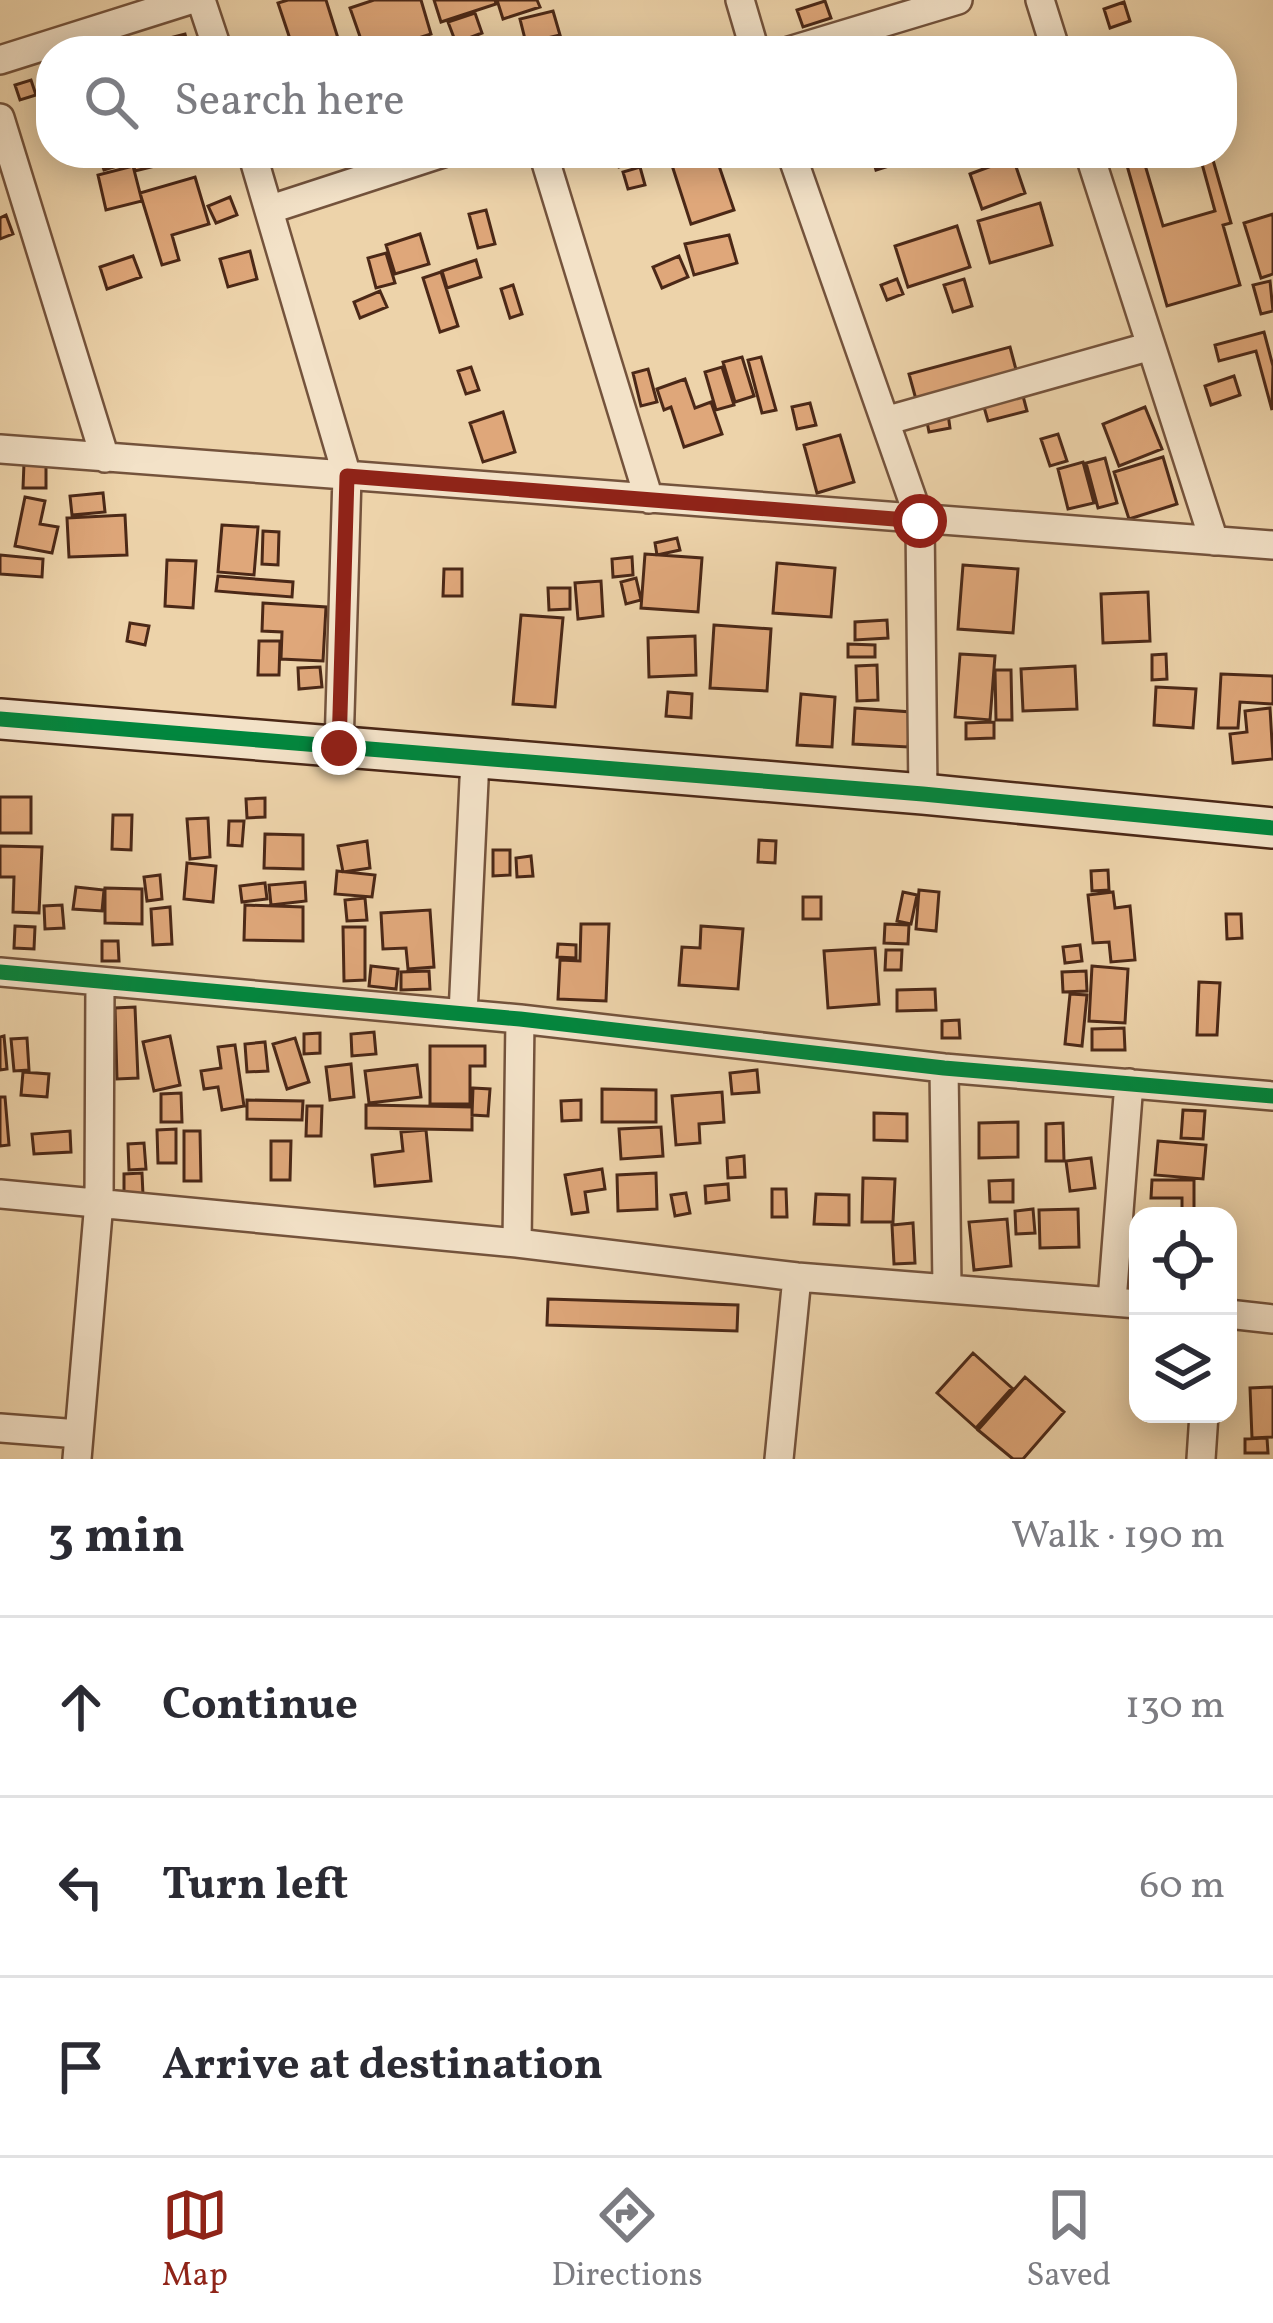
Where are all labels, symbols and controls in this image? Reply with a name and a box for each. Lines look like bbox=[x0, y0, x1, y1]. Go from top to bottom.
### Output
search box bbox=[36, 36, 1237, 168]
icon: search bbox=[78, 69, 144, 135]
text: Search here bbox=[174, 71, 405, 134]
route start bbox=[893, 494, 947, 548]
route end bbox=[312, 721, 366, 775]
map controls bbox=[1129, 1207, 1237, 1423]
button: locate bbox=[1129, 1207, 1237, 1315]
button: layers bbox=[1129, 1315, 1237, 1423]
text: 3 min bbox=[48, 1502, 185, 1573]
text: Walk · 190 m bbox=[1011, 1510, 1225, 1564]
icon: ahead bbox=[48, 1674, 114, 1740]
text: Continue bbox=[162, 1675, 358, 1738]
text: 130 m bbox=[1125, 1680, 1225, 1734]
icon: left bbox=[48, 1854, 114, 1920]
text: Turn left bbox=[162, 1855, 348, 1918]
text: 60 m bbox=[1140, 1860, 1225, 1914]
icon: arrive bbox=[48, 2034, 114, 2100]
text: Arrive at destination bbox=[162, 2035, 603, 2098]
tab: Map bbox=[162, 2182, 228, 2300]
tab: Directions bbox=[551, 2182, 703, 2300]
tab: Saved bbox=[1026, 2182, 1111, 2300]

